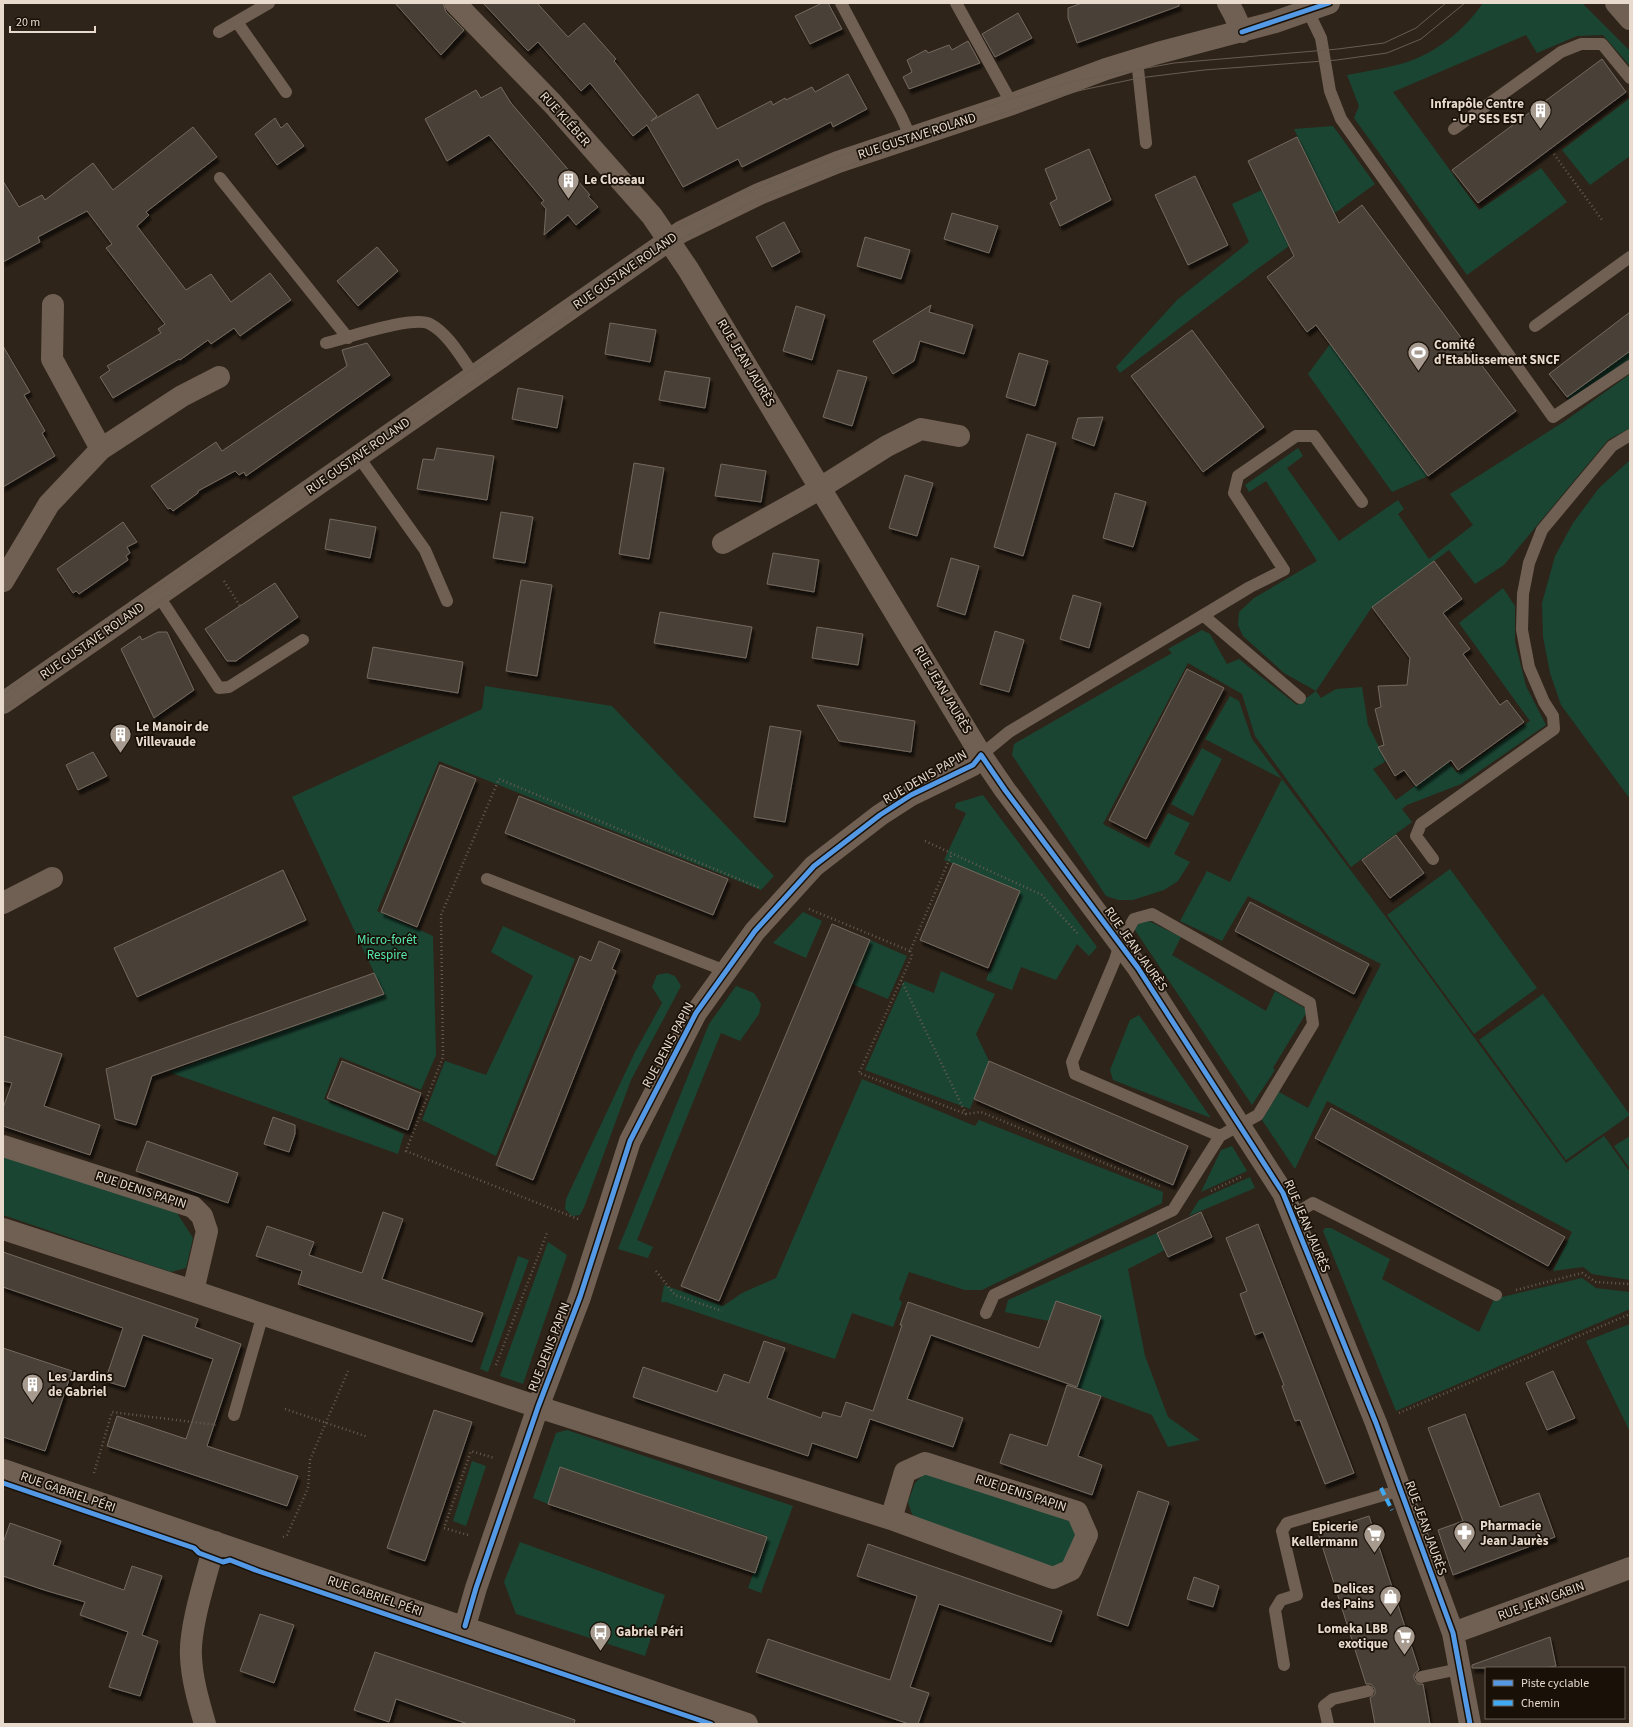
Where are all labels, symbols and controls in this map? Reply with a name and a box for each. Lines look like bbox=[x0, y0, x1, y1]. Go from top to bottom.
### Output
scale bar bbox=[10, 8, 95, 34]
text: 20 m bbox=[16, 14, 40, 31]
street label: RUE KLÉBER bbox=[536, 88, 595, 151]
place label: Infrapôle Centre - UP SES EST bbox=[1430, 95, 1524, 128]
building icon: Infrapôle Centre - UP SES EST bbox=[1527, 98, 1553, 131]
street label: RUE GUSTAVE ROLAND bbox=[855, 108, 979, 164]
building icon: Le Closeau bbox=[555, 167, 581, 200]
place label: Le Closeau bbox=[584, 171, 645, 189]
street label: RUE GUSTAVE ROLAND bbox=[569, 228, 681, 314]
street label: RUE JEAN JAURÈS bbox=[713, 316, 779, 410]
place label: Comité d'Etablissement SNCF bbox=[1434, 336, 1560, 369]
sports icon: Comité d'Etablissement SNCF bbox=[1406, 339, 1432, 372]
street label: RUE GUSTAVE ROLAND bbox=[302, 413, 414, 499]
street label: RUE GUSTAVE ROLAND bbox=[36, 598, 148, 684]
street label: RUE JEAN JAURÈS bbox=[910, 643, 976, 737]
place label: Le Manoir de Villevaude bbox=[135, 718, 209, 751]
building icon: Le Manoir de Villevaude bbox=[107, 721, 133, 754]
street label: RUE DENIS PAPIN bbox=[880, 746, 970, 808]
street label: RUE JEAN JAURÈS bbox=[1100, 903, 1172, 995]
park label: Micro-forêt Respire bbox=[357, 931, 418, 964]
street label: RUE DENIS PAPIN bbox=[638, 999, 698, 1091]
street label: RUE DENIS PAPIN bbox=[93, 1167, 189, 1213]
street label: RUE JEAN JAURÈS bbox=[1279, 1177, 1335, 1275]
street label: RUE DENIS PAPIN bbox=[524, 1300, 574, 1394]
place label: Les Jardins de Gabriel bbox=[48, 1368, 113, 1401]
building icon: Les Jardins de Gabriel bbox=[19, 1371, 45, 1404]
street label: RUE GABRIEL PÉRI bbox=[18, 1467, 118, 1517]
street label: RUE DENIS PAPIN bbox=[973, 1470, 1069, 1516]
street label: RUE JEAN JAURÈS bbox=[1401, 1478, 1451, 1578]
place label: Pharmacie Jean Jaurès bbox=[1480, 1517, 1549, 1550]
place label: Epicerie Kellermann bbox=[1291, 1518, 1358, 1551]
pharmacy icon: Pharmacie Jean Jaurès bbox=[1451, 1520, 1477, 1553]
supermarket icon: Epicerie Kellermann bbox=[1361, 1521, 1387, 1554]
street label: RUE GABRIEL PÉRI bbox=[325, 1571, 425, 1621]
street label: RUE JEAN GABIN bbox=[1495, 1577, 1587, 1625]
place label: Delices des Pains bbox=[1321, 1580, 1374, 1613]
shop icon: Delices des Pains bbox=[1377, 1583, 1403, 1616]
bus stop icon: Gabriel Péri bbox=[587, 1619, 613, 1652]
place label: Lomeka LBB exotique bbox=[1317, 1620, 1388, 1653]
place label: Gabriel Péri bbox=[616, 1623, 683, 1641]
supermarket icon: Lomeka LBB exotique bbox=[1391, 1623, 1417, 1656]
legend bbox=[1485, 1667, 1625, 1719]
text: Piste cyclable bbox=[1521, 1675, 1589, 1692]
text: Chemin bbox=[1521, 1695, 1560, 1712]

